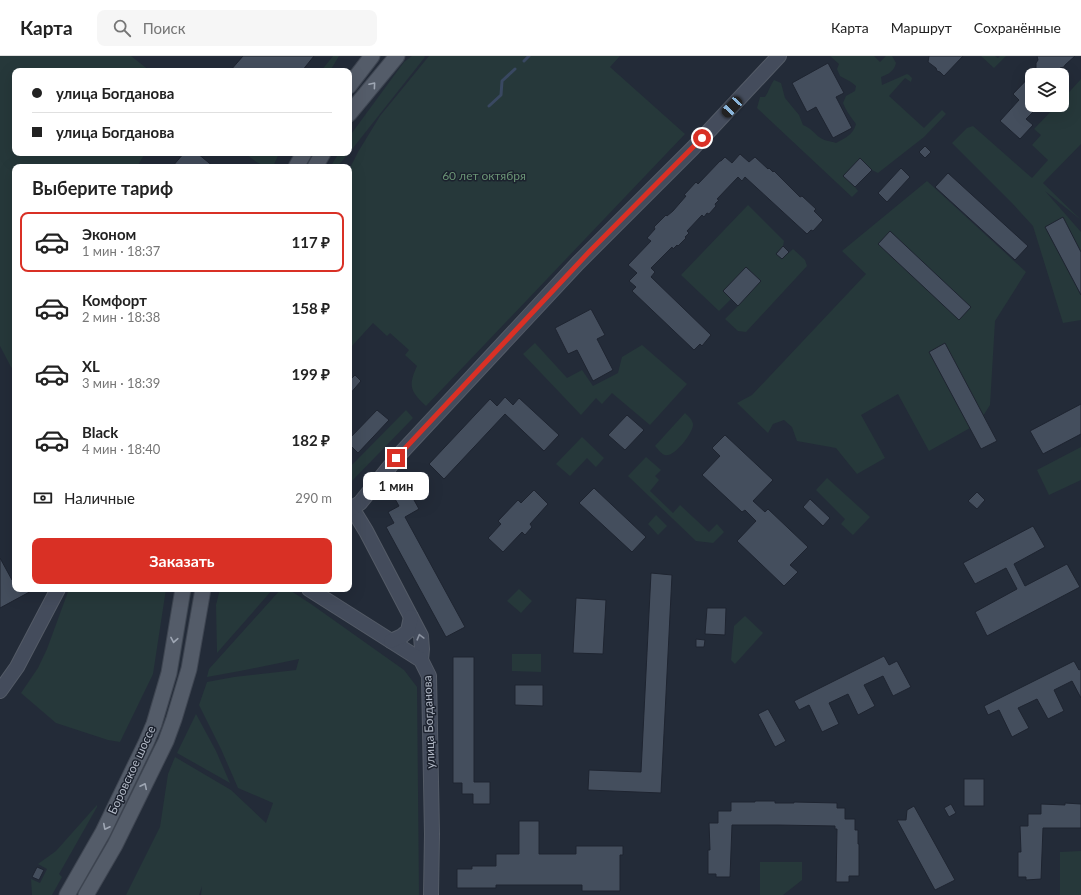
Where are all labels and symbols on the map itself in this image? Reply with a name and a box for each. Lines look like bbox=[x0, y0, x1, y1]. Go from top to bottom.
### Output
one-way arrow bbox=[369, 82, 376, 90]
car bbox=[719, 94, 745, 120]
route start bbox=[693, 129, 711, 147]
park label: 60 лет октября bbox=[442, 168, 526, 183]
route end bbox=[387, 449, 405, 467]
callout: 1 мин bbox=[363, 472, 429, 500]
one-way arrow bbox=[416, 634, 425, 641]
one-way arrow bbox=[171, 637, 179, 644]
street label: улица Богданова bbox=[419, 675, 438, 769]
street label: Боровское шоссе bbox=[104, 723, 159, 816]
one-way arrow bbox=[139, 783, 147, 791]
one-way arrow bbox=[103, 823, 110, 830]

